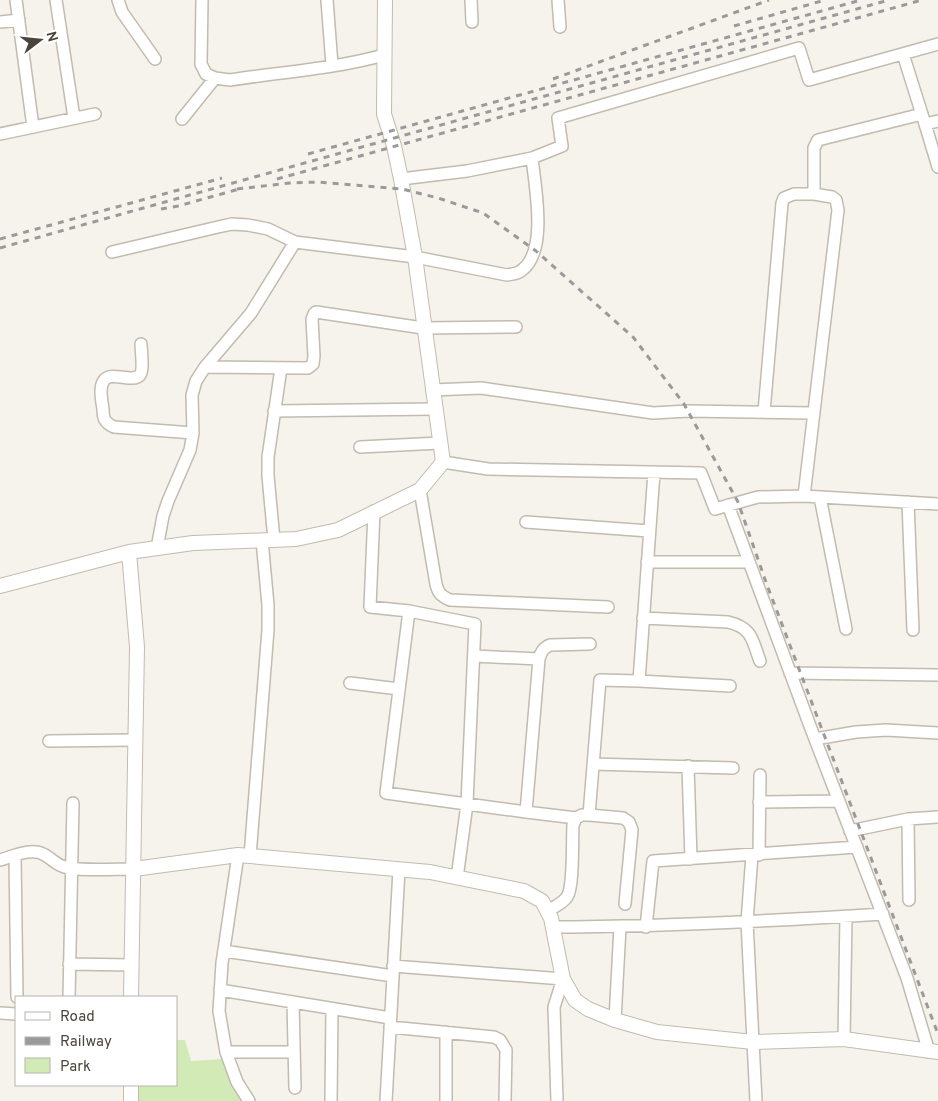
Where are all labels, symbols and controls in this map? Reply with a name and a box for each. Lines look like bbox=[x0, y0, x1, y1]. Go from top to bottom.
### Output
north arrow bbox=[15, 15, 65, 65]
text: N bbox=[41, 30, 61, 44]
legend bbox=[15, 996, 178, 1086]
text: Road bbox=[60, 1008, 95, 1027]
text: Railway bbox=[60, 1033, 112, 1052]
text: Park bbox=[60, 1058, 91, 1077]

